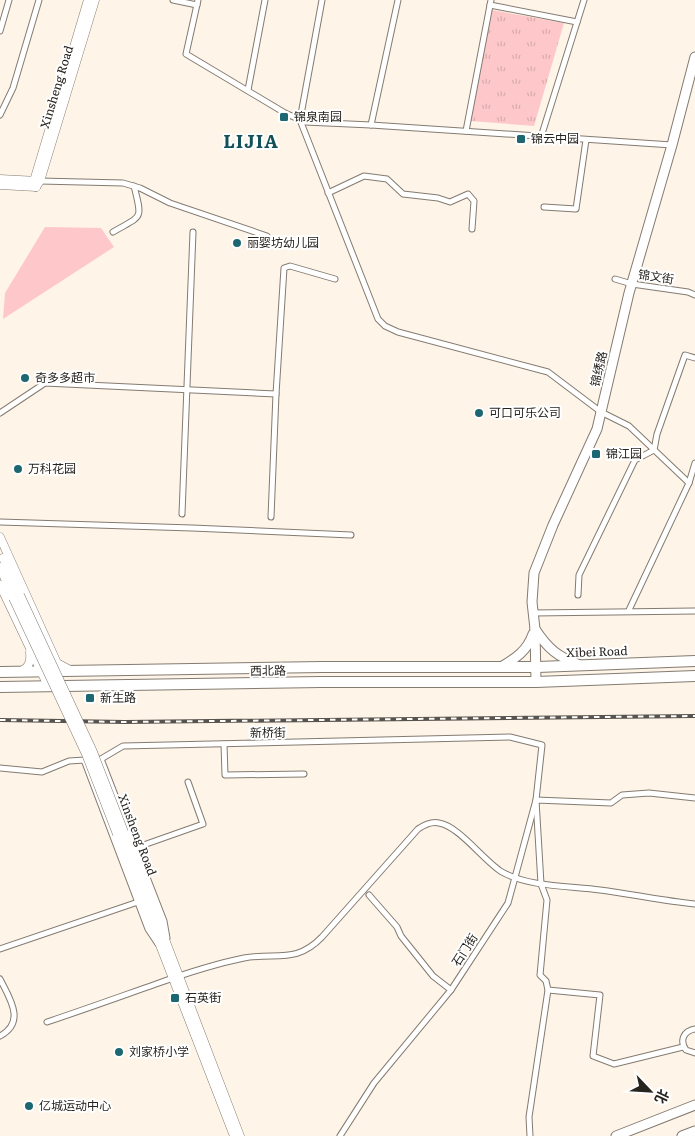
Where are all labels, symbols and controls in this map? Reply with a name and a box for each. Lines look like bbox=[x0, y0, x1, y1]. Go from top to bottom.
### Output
street label: Xinsheng Road bbox=[35, 42, 77, 130]
place label: 锦泉南园 bbox=[294, 107, 342, 125]
marker: 锦泉南园 bbox=[278, 111, 290, 123]
district label: LIJIA bbox=[223, 127, 279, 154]
place label: 锦云中园 bbox=[531, 129, 579, 147]
marker: 锦云中园 bbox=[515, 133, 527, 145]
place label: 丽婴坊幼儿园 bbox=[247, 233, 319, 251]
marker: 丽婴坊幼儿园 bbox=[231, 237, 243, 249]
street label: 锦文街 bbox=[637, 264, 675, 288]
street label: 锦绣路 bbox=[585, 349, 611, 388]
place label: 奇多多超市 bbox=[35, 368, 95, 386]
marker: 奇多多超市 bbox=[19, 372, 31, 384]
place label: 可口可乐公司 bbox=[489, 403, 561, 421]
marker: 可口可乐公司 bbox=[473, 407, 485, 419]
place label: 锦江园 bbox=[606, 444, 642, 462]
marker: 锦江园 bbox=[590, 448, 602, 460]
place label: 万科花园 bbox=[28, 459, 76, 477]
marker: 万科花园 bbox=[12, 463, 24, 475]
street label: Xibei Road bbox=[566, 641, 629, 661]
street label: 西北路 bbox=[250, 661, 286, 679]
place label: 新生路 bbox=[100, 688, 136, 706]
marker: 新生路 bbox=[84, 692, 96, 704]
street label: 新桥街 bbox=[250, 723, 286, 741]
street label: Xinsheng Road bbox=[114, 791, 162, 879]
street label: 石门街 bbox=[447, 929, 482, 969]
place label: 石英街 bbox=[185, 988, 221, 1006]
marker: 石英街 bbox=[169, 992, 181, 1004]
place label: 刘家桥小学 bbox=[129, 1042, 189, 1060]
marker: 刘家桥小学 bbox=[113, 1046, 125, 1058]
north arrow bbox=[625, 1066, 675, 1116]
text: 北 bbox=[651, 1086, 675, 1107]
place label: 亿城运动中心 bbox=[39, 1096, 111, 1114]
marker: 亿城运动中心 bbox=[23, 1100, 35, 1112]

